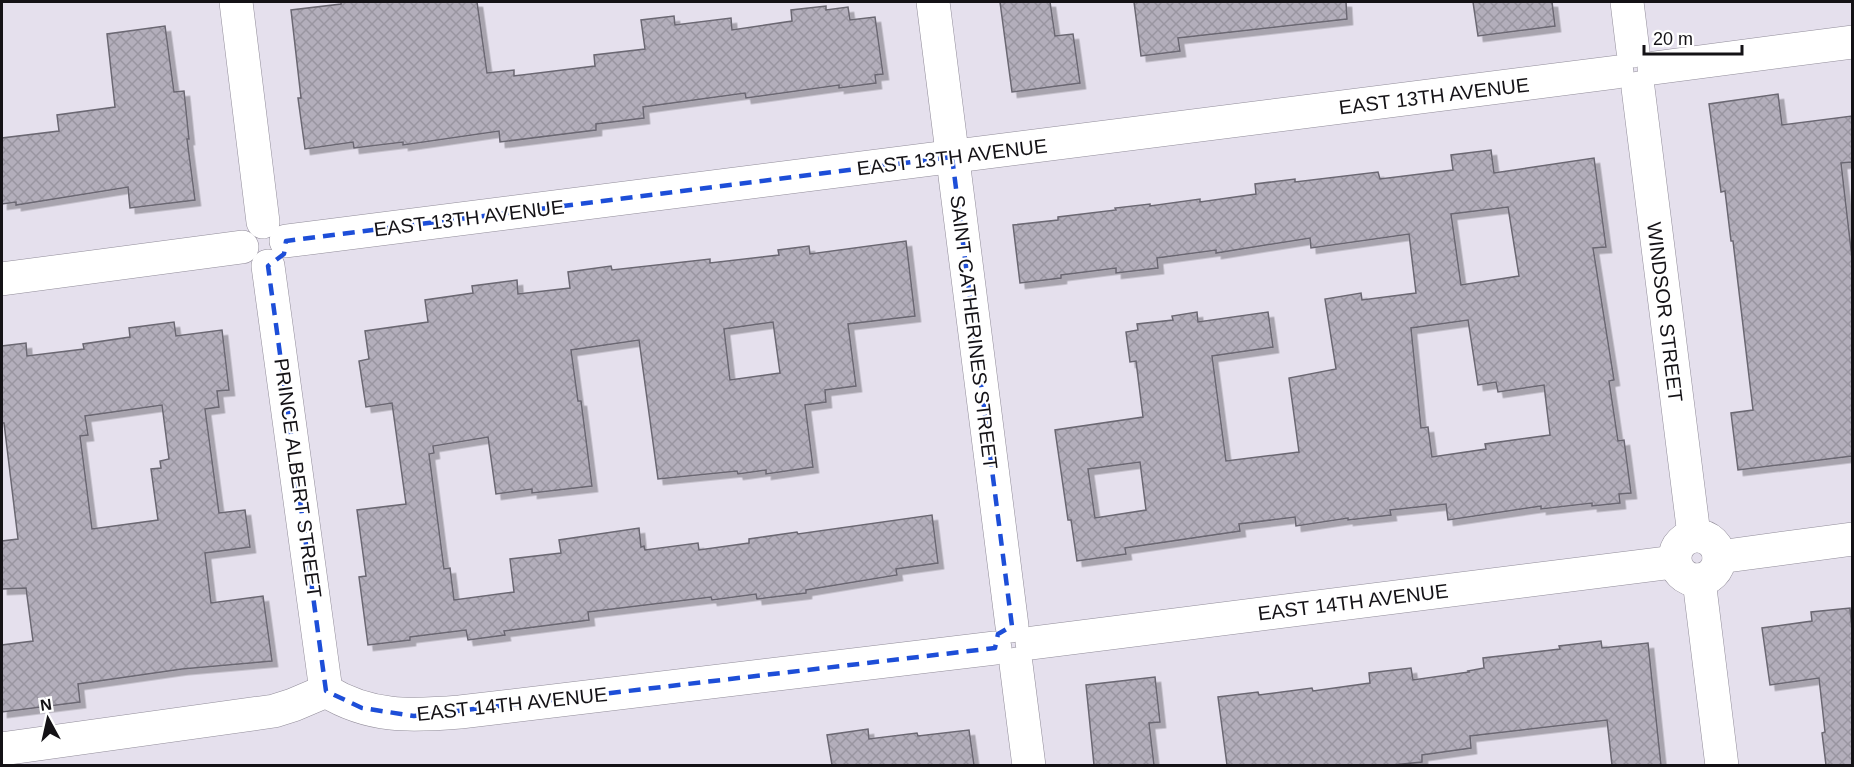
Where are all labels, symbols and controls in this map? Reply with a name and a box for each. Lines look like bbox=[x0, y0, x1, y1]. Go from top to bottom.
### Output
scale bar bbox=[1644, 18, 1742, 56]
text: 20 m bbox=[1653, 29, 1693, 49]
street label: EAST 13TH AVENUE bbox=[1338, 73, 1530, 119]
street label: EAST 13TH AVENUE bbox=[856, 134, 1048, 180]
street label: SAINT CATHERINES STREET bbox=[946, 194, 1002, 470]
street label: EAST 13TH AVENUE bbox=[373, 195, 565, 241]
street label: WINDSOR STREET bbox=[1643, 221, 1687, 403]
street label: PRINCE ALBERT STREET bbox=[270, 357, 326, 599]
street label: EAST 14TH AVENUE bbox=[1257, 579, 1449, 625]
street label: EAST 14TH AVENUE bbox=[416, 683, 608, 725]
north arrow bbox=[18, 689, 78, 749]
text: N bbox=[39, 695, 53, 714]

